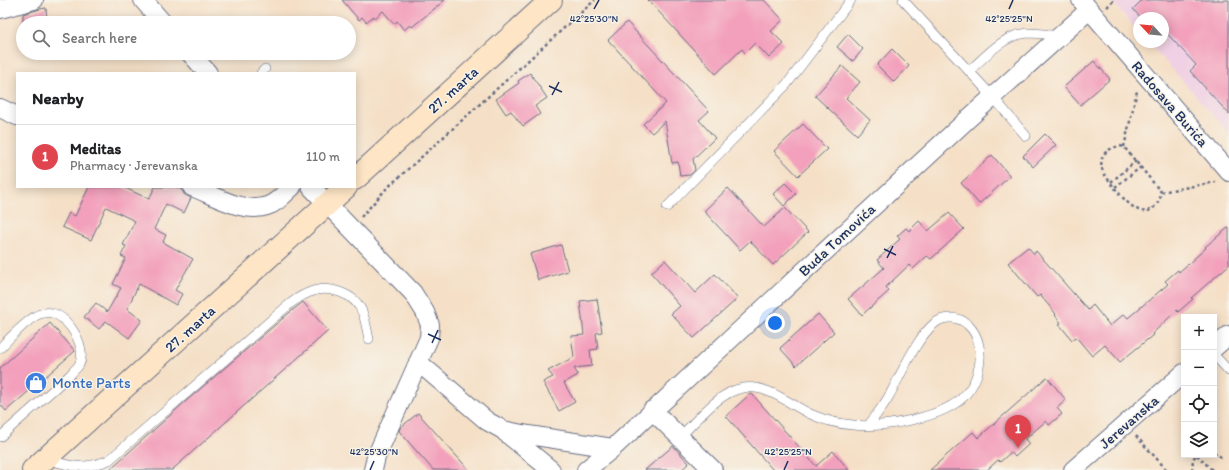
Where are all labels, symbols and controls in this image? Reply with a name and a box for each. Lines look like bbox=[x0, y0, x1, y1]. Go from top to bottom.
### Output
text: 42°25'30"N bbox=[570, 12, 619, 25]
text: 42°25'25"N bbox=[985, 12, 1033, 25]
north arrow bbox=[1133, 12, 1169, 48]
search box bbox=[16, 16, 356, 60]
icon: search bbox=[30, 27, 52, 49]
text: Search here bbox=[62, 29, 137, 47]
street label: Radosava Burića bbox=[1128, 57, 1212, 151]
street label: 27. marta bbox=[424, 62, 482, 117]
text: Nearby bbox=[32, 88, 84, 108]
text: Meditas bbox=[70, 140, 121, 158]
text: 1 bbox=[42, 149, 48, 164]
text: 110 m bbox=[306, 149, 340, 164]
text: Pharmacy · Jerevanska bbox=[70, 158, 198, 173]
street label: Buda Tomovića bbox=[795, 200, 879, 280]
street label: 27. marta bbox=[161, 301, 219, 356]
your location bbox=[765, 313, 785, 333]
map controls bbox=[1181, 314, 1217, 458]
button: + bbox=[1181, 314, 1217, 350]
button: − bbox=[1181, 350, 1217, 386]
shop icon: Monte Parts bbox=[23, 370, 49, 396]
place label: Monte Parts bbox=[52, 374, 131, 392]
button: locate bbox=[1181, 386, 1217, 422]
street label: Jerevanska bbox=[1096, 391, 1163, 453]
pin: 1 bbox=[1005, 415, 1031, 448]
button: layers bbox=[1181, 422, 1217, 458]
text: 42°25'30"N bbox=[350, 445, 399, 458]
text: 42°25'25"N bbox=[764, 445, 812, 458]

